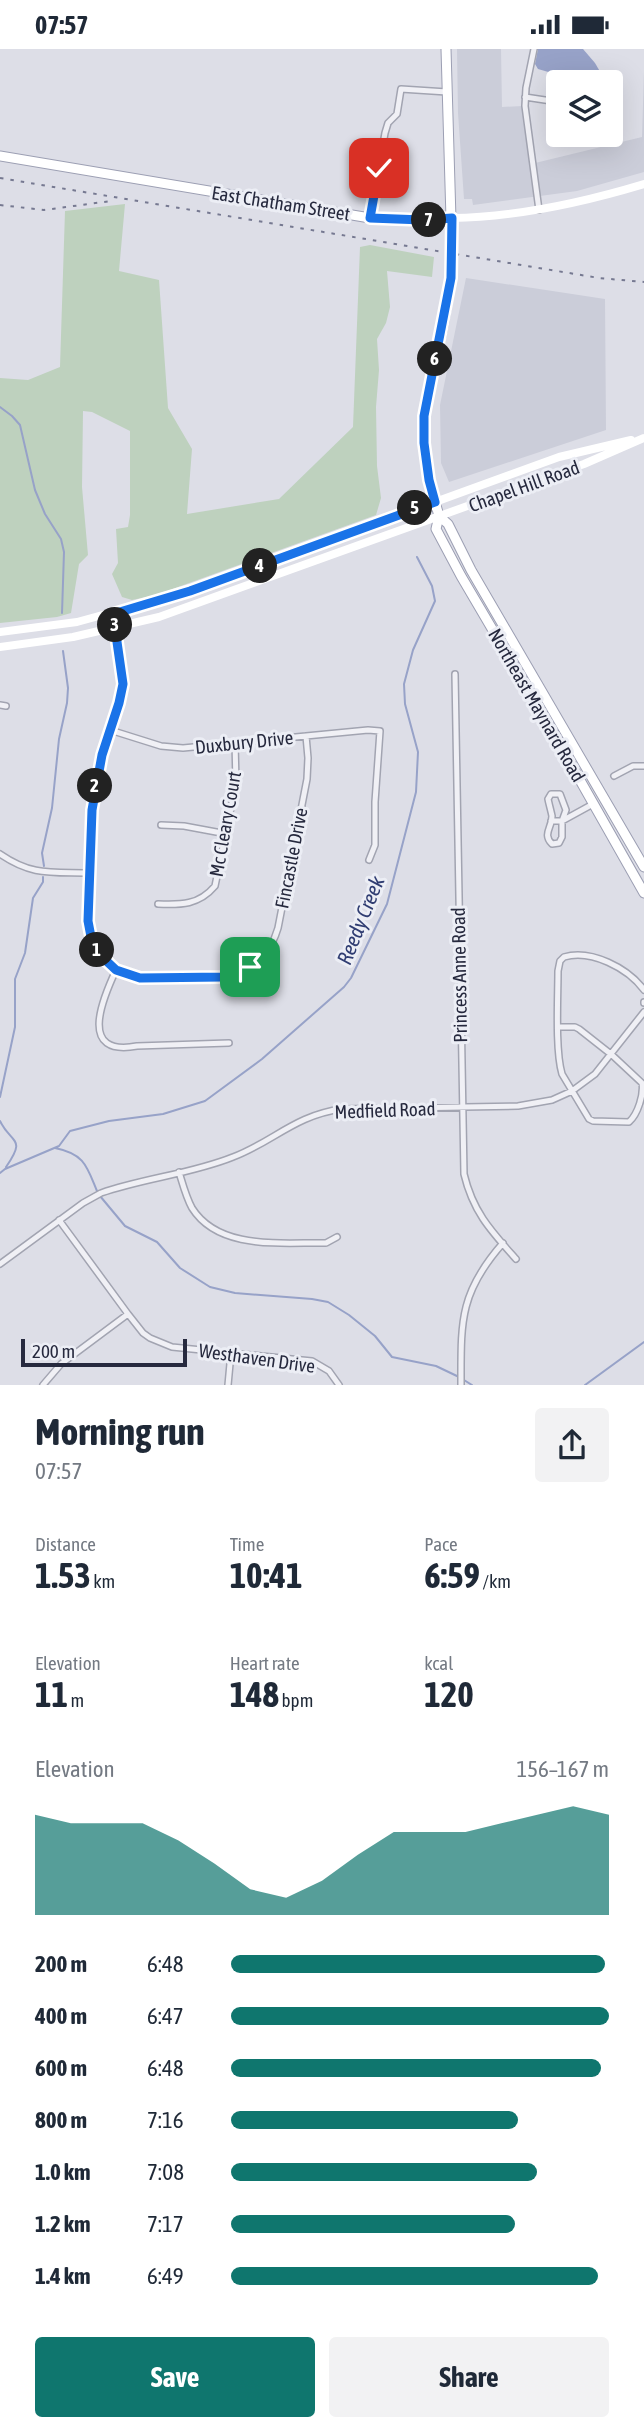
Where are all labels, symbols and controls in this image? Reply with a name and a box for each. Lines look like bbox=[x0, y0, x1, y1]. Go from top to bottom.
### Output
text: 07:57 bbox=[35, 10, 89, 40]
map controls bbox=[546, 70, 623, 147]
button: layers bbox=[546, 70, 623, 147]
pin bbox=[349, 138, 409, 198]
icon: check bbox=[360, 149, 398, 187]
street label: East Chatham Street bbox=[210, 181, 352, 225]
pin: 7 bbox=[412, 203, 446, 237]
text: 7 bbox=[424, 208, 433, 230]
pin: 6 bbox=[418, 341, 452, 377]
text: 6 bbox=[430, 347, 439, 369]
street label: Chapel Hill Road bbox=[466, 456, 582, 516]
pin: 5 bbox=[398, 491, 432, 525]
text: 5 bbox=[410, 496, 419, 518]
pin: 4 bbox=[243, 549, 278, 583]
text: 4 bbox=[255, 554, 264, 576]
pin: 3 bbox=[97, 607, 132, 643]
text: 3 bbox=[110, 613, 119, 635]
street label: Northeast Maynard Road bbox=[484, 624, 590, 786]
street label: Duxbury Drive bbox=[194, 726, 294, 758]
pin: 2 bbox=[78, 769, 112, 803]
street label: Mc Cleary Court bbox=[205, 769, 245, 879]
text: 2 bbox=[90, 774, 99, 796]
street label: Fincastle Drive bbox=[270, 806, 312, 910]
water label: Reedy Creek bbox=[331, 872, 389, 968]
street label: Princess Anne Road bbox=[447, 907, 471, 1043]
pin: 1 bbox=[80, 933, 114, 967]
pin bbox=[220, 937, 280, 997]
text: 1 bbox=[92, 938, 101, 960]
icon: arrive bbox=[231, 948, 269, 986]
street label: Medfield Road bbox=[334, 1097, 436, 1123]
scale bar bbox=[21, 1335, 187, 1367]
street label: Westhaven Drive bbox=[198, 1339, 316, 1377]
text: 200 m bbox=[32, 1340, 75, 1362]
button: share bbox=[535, 1408, 609, 1482]
text: Morning run bbox=[35, 1410, 205, 1453]
text: 07:57 bbox=[35, 1458, 82, 1484]
text: Distance bbox=[35, 1533, 96, 1555]
text: Time bbox=[230, 1533, 264, 1555]
text: Pace bbox=[424, 1533, 458, 1555]
text: 1.53 bbox=[35, 1555, 91, 1595]
text: 10:41 bbox=[230, 1555, 302, 1595]
text: 6:59 bbox=[424, 1555, 480, 1595]
text: km bbox=[91, 1570, 115, 1592]
text: /km bbox=[480, 1570, 511, 1592]
text: Elevation bbox=[35, 1652, 101, 1674]
text: Heart rate bbox=[230, 1652, 300, 1674]
text: kcal bbox=[424, 1652, 453, 1674]
text: 11 bbox=[35, 1674, 68, 1714]
text: 148 bbox=[230, 1674, 279, 1714]
text: 120 bbox=[424, 1674, 474, 1714]
text: m bbox=[68, 1689, 84, 1711]
text: bpm bbox=[279, 1689, 313, 1711]
text: Elevation bbox=[35, 1756, 115, 1782]
text: 156–167 m bbox=[516, 1756, 609, 1782]
text: 200 m bbox=[35, 1951, 87, 1977]
text: 6:48 bbox=[147, 1951, 184, 1977]
text: 400 m bbox=[35, 2003, 87, 2029]
text: 6:47 bbox=[147, 2003, 184, 2029]
text: 600 m bbox=[35, 2055, 87, 2081]
text: 6:48 bbox=[147, 2055, 184, 2081]
text: 800 m bbox=[35, 2107, 87, 2133]
text: 7:16 bbox=[147, 2107, 184, 2133]
text: 1.0 km bbox=[35, 2159, 91, 2185]
text: 7:08 bbox=[147, 2159, 184, 2185]
text: 1.2 km bbox=[35, 2211, 91, 2237]
text: 7:17 bbox=[147, 2211, 184, 2237]
text: 1.4 km bbox=[35, 2263, 91, 2289]
text: 6:49 bbox=[147, 2263, 184, 2289]
button: Save bbox=[35, 2337, 315, 2417]
button: Share bbox=[329, 2337, 609, 2417]

